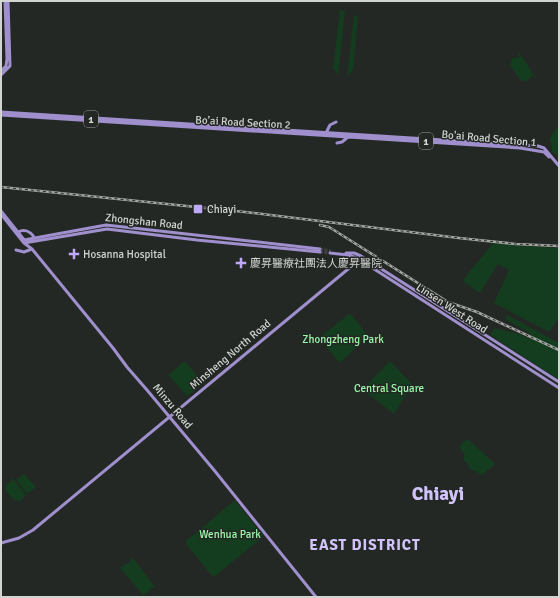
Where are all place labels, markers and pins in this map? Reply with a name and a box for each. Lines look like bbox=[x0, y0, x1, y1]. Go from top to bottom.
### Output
marker: Chiayi bbox=[192, 203, 204, 215]
place label: Chiayi bbox=[207, 203, 236, 216]
marker: Hosanna Hospital bbox=[68, 248, 80, 260]
place label: Hosanna Hospital bbox=[83, 248, 166, 261]
marker: 慶昇醫療社團法人慶昇醫院 bbox=[235, 257, 247, 269]
place label: 慶昇醫療社團法人慶昇醫院 bbox=[250, 257, 382, 270]

